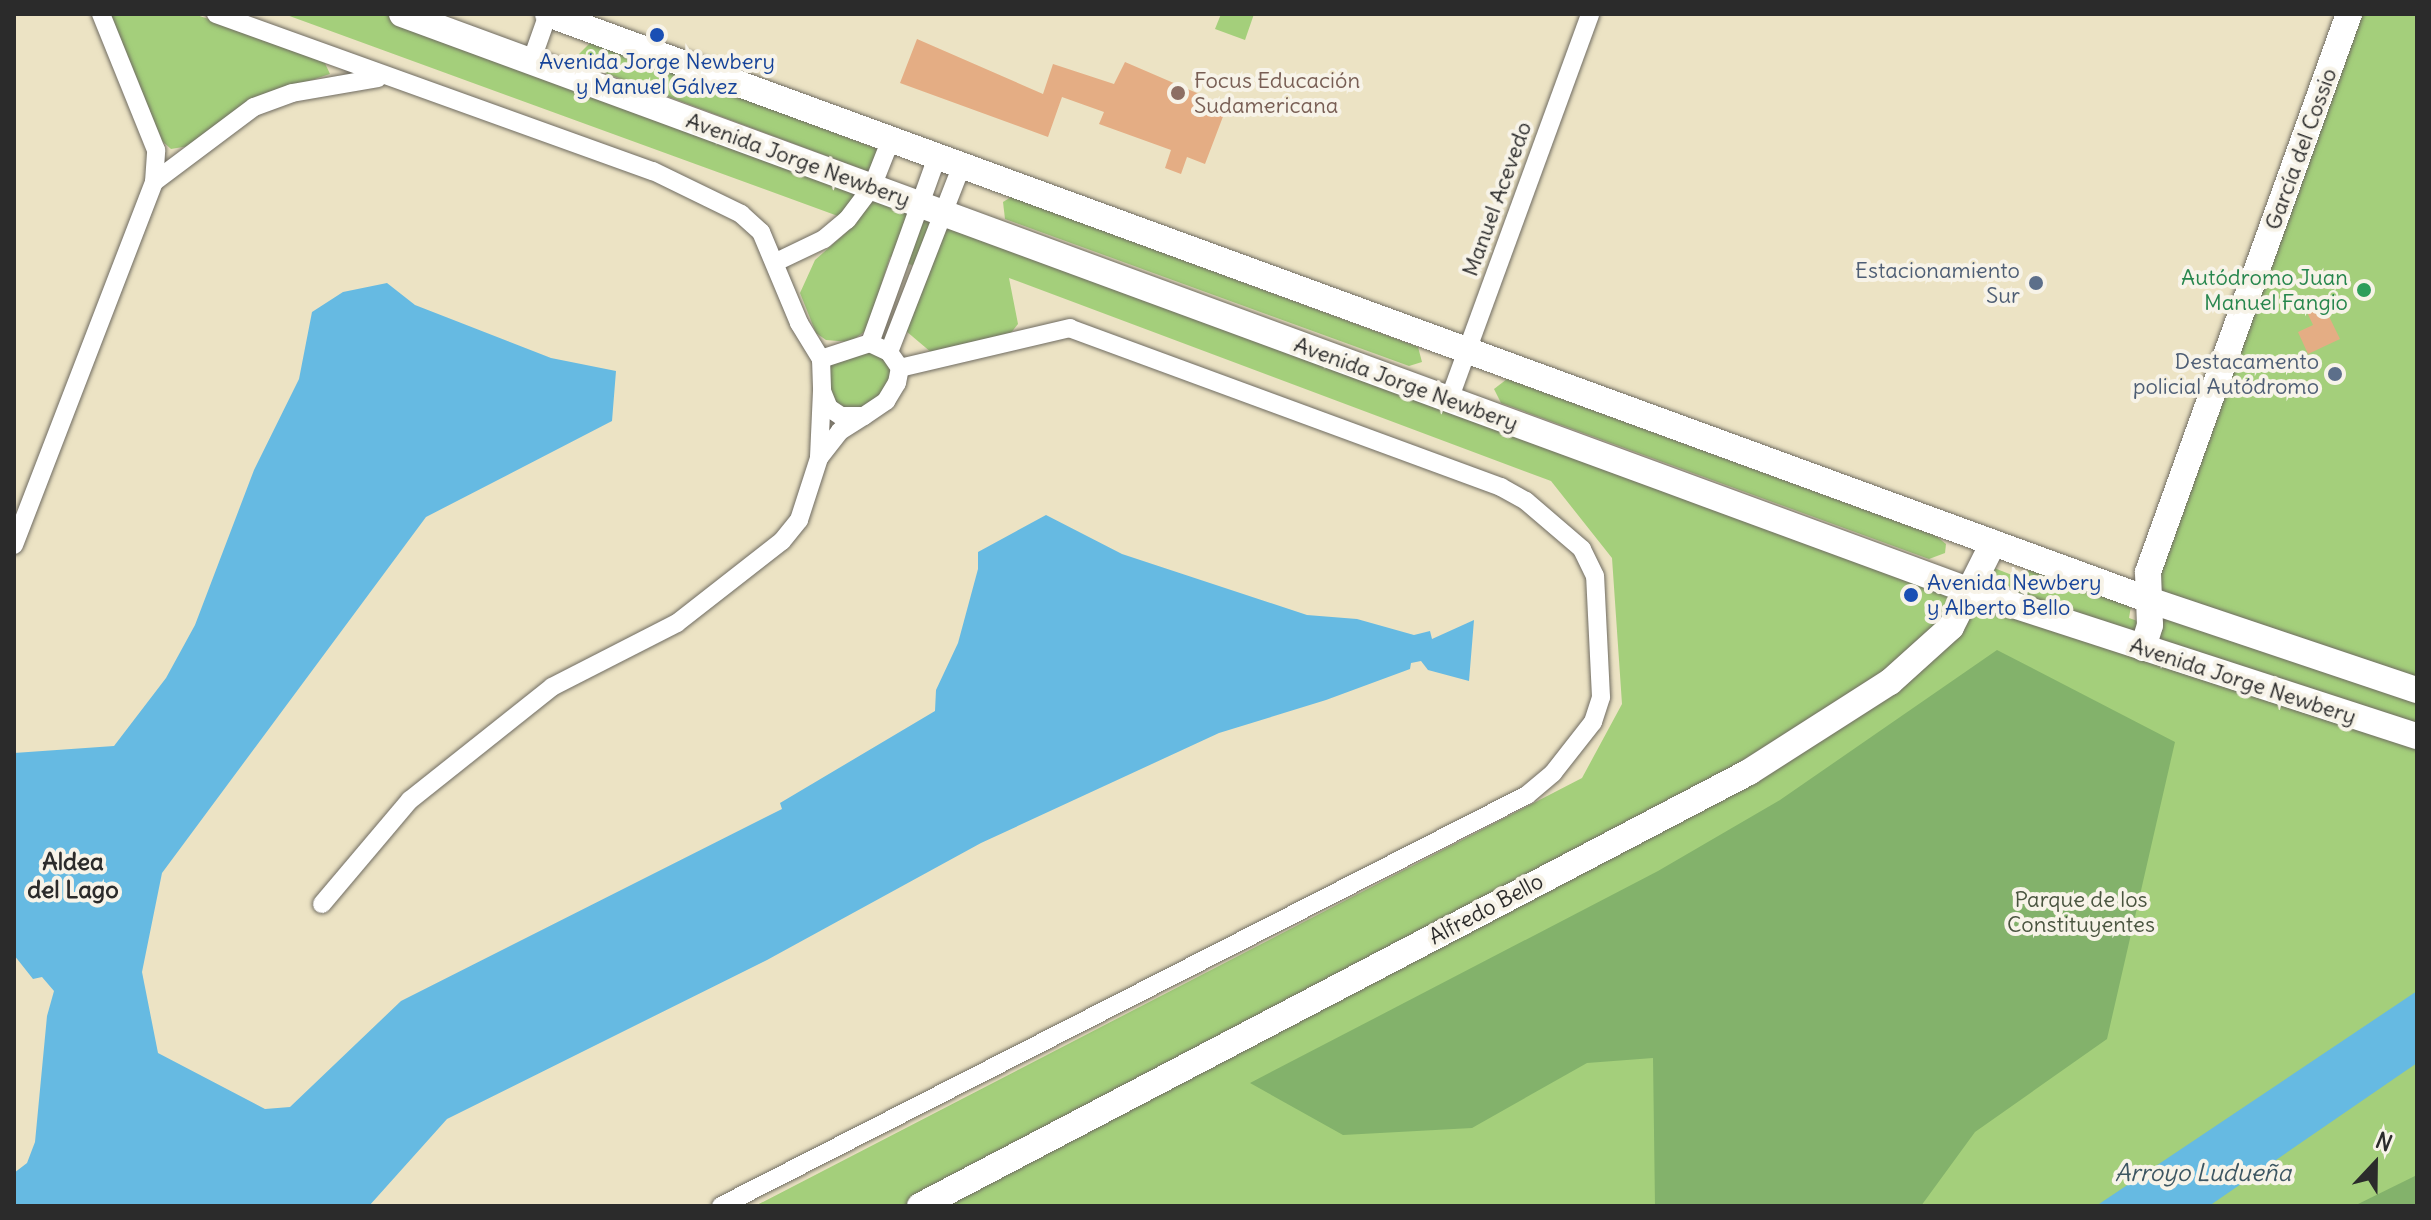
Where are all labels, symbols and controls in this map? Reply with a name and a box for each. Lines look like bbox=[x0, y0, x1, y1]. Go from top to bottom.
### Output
marker: Avenida Jorge Newbery y Manuel Gálvez bbox=[648, 26, 666, 44]
place label: Avenida Jorge Newbery y Manuel Gálvez bbox=[539, 48, 775, 100]
street label: García del Cossio bbox=[2260, 65, 2342, 233]
place label: Focus Educación Sudamericana bbox=[1194, 67, 1360, 118]
marker: Focus Educación Sudamericana bbox=[1169, 84, 1187, 102]
street label: Avenida Jorge Newbery bbox=[683, 107, 913, 213]
street label: Manuel Acevedo bbox=[1457, 118, 1537, 280]
place label: Estacionamiento Sur bbox=[1855, 257, 2020, 308]
place label: Autódromo Juan Manuel Fangio bbox=[2181, 264, 2348, 316]
marker: Estacionamiento Sur bbox=[2027, 274, 2045, 292]
marker: Autódromo Juan Manuel Fangio bbox=[2355, 281, 2373, 299]
street label: Avenida Jorge Newbery bbox=[1291, 331, 1521, 437]
place label: Destacamento policial Autódromo bbox=[2133, 348, 2319, 400]
marker: Destacamento policial Autódromo bbox=[2326, 365, 2344, 383]
place label: Avenida Newbery y Alberto Bello bbox=[1927, 569, 2102, 620]
marker: Avenida Newbery y Alberto Bello bbox=[1902, 586, 1920, 604]
street label: Avenida Jorge Newbery bbox=[2127, 632, 2359, 730]
district label: Aldea del Lago bbox=[27, 848, 119, 904]
street label: Alfredo Bello bbox=[1424, 868, 1548, 950]
park label: Parque de los Constituyentes bbox=[2007, 886, 2155, 938]
north arrow bbox=[2335, 1124, 2415, 1204]
text: N bbox=[2372, 1126, 2396, 1158]
water label: Arroyo Ludueña bbox=[2115, 1159, 2291, 1187]

